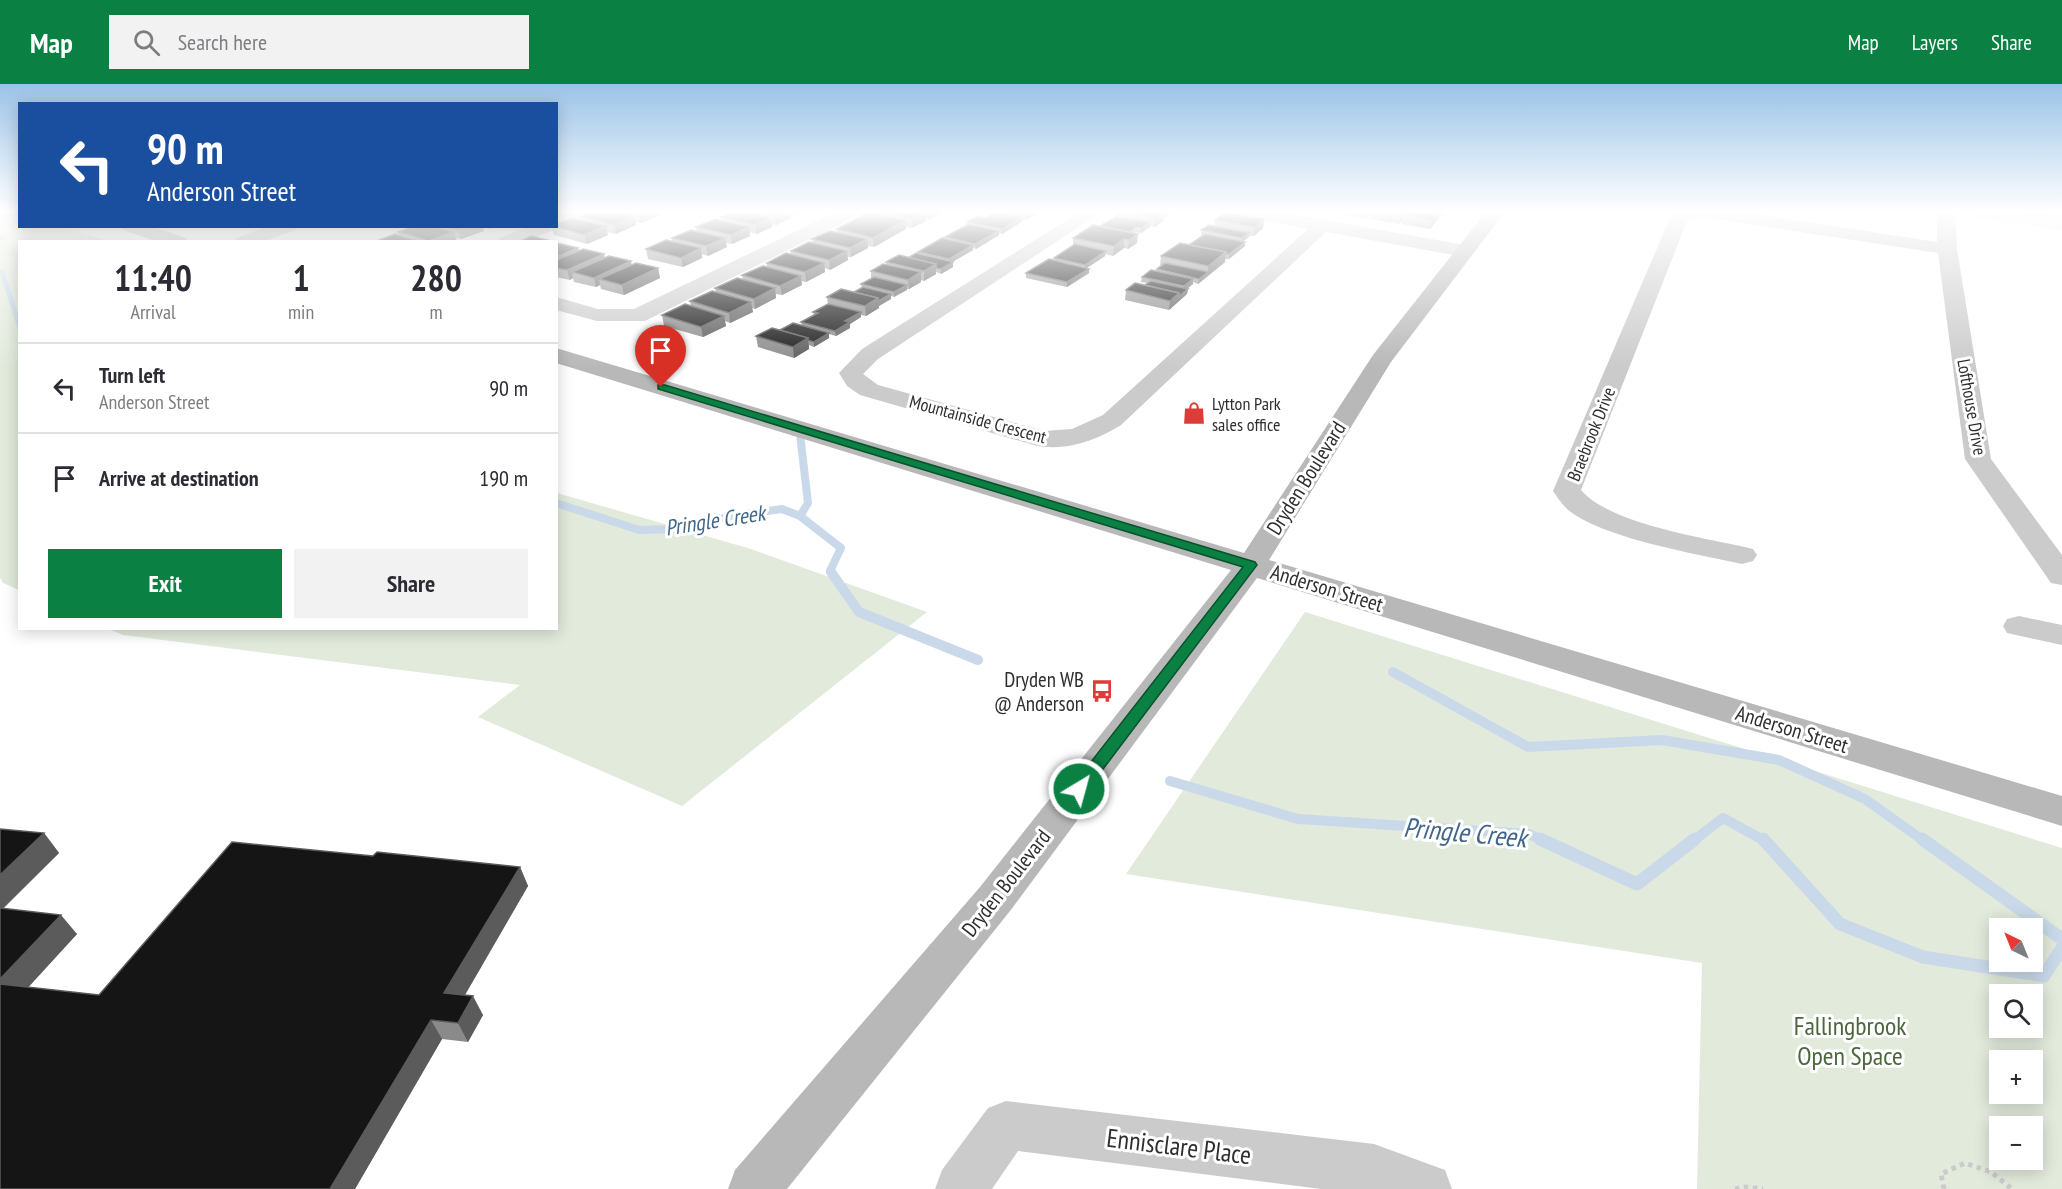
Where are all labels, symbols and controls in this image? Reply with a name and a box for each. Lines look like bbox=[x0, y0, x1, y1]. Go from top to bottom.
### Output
search box bbox=[109, 15, 529, 69]
text: Map bbox=[30, 24, 73, 61]
icon: search bbox=[130, 26, 163, 59]
text: Search here bbox=[178, 28, 267, 56]
text: Map bbox=[1848, 29, 1879, 56]
text: Layers bbox=[1912, 29, 1958, 56]
text: Share bbox=[1991, 29, 2032, 56]
text: 90 m bbox=[147, 121, 224, 176]
icon: left bbox=[48, 126, 126, 204]
text: Anderson Street bbox=[147, 174, 296, 208]
text: 11:40 bbox=[114, 254, 192, 301]
text: 1 bbox=[292, 254, 310, 301]
text: 280 bbox=[410, 254, 462, 301]
text: Arrival bbox=[130, 299, 176, 325]
text: min bbox=[288, 299, 314, 325]
text: m bbox=[430, 299, 443, 325]
pin bbox=[635, 325, 686, 387]
icon: arrive bbox=[644, 334, 677, 367]
street label: Lofthouse Drive bbox=[1952, 357, 1992, 457]
text: Turn left bbox=[99, 361, 165, 389]
icon: left bbox=[48, 372, 81, 405]
text: 90 m bbox=[489, 374, 528, 402]
street label: Braebrook Drive bbox=[1562, 384, 1620, 484]
text: Anderson Street bbox=[99, 389, 209, 415]
street label: Mountainside Crescent bbox=[907, 390, 1049, 448]
place label: Lytton Park sales office bbox=[1212, 392, 1281, 436]
shop icon: Lytton Park sales office bbox=[1181, 400, 1207, 426]
street label: Dryden Boulevard bbox=[1260, 416, 1352, 540]
icon: arrive bbox=[48, 462, 81, 495]
text: Arrive at destination bbox=[99, 464, 259, 492]
text: 190 m bbox=[479, 464, 528, 492]
water label: Pringle Creek bbox=[663, 498, 769, 542]
button: Exit bbox=[48, 549, 282, 618]
button: Share bbox=[294, 549, 528, 618]
street label: Anderson Street bbox=[1268, 558, 1387, 618]
place label: Dryden WB @ Anderson bbox=[994, 666, 1084, 717]
bus stop icon: Dryden WB @ Anderson bbox=[1089, 678, 1115, 704]
street label: Anderson Street bbox=[1733, 699, 1852, 759]
position arrow bbox=[1047, 757, 1111, 821]
water label: Pringle Creek bbox=[1402, 810, 1531, 855]
street label: Dryden Boulevard bbox=[956, 824, 1056, 942]
north arrow bbox=[1989, 918, 2043, 972]
map controls bbox=[1989, 918, 2043, 1170]
button: search bbox=[1989, 984, 2043, 1038]
park label: Fallingbrook Open Space bbox=[1794, 1009, 1906, 1072]
button: + bbox=[1989, 1050, 2043, 1104]
button: − bbox=[1989, 1116, 2043, 1170]
street label: Ennisclare Place bbox=[1105, 1121, 1253, 1171]

